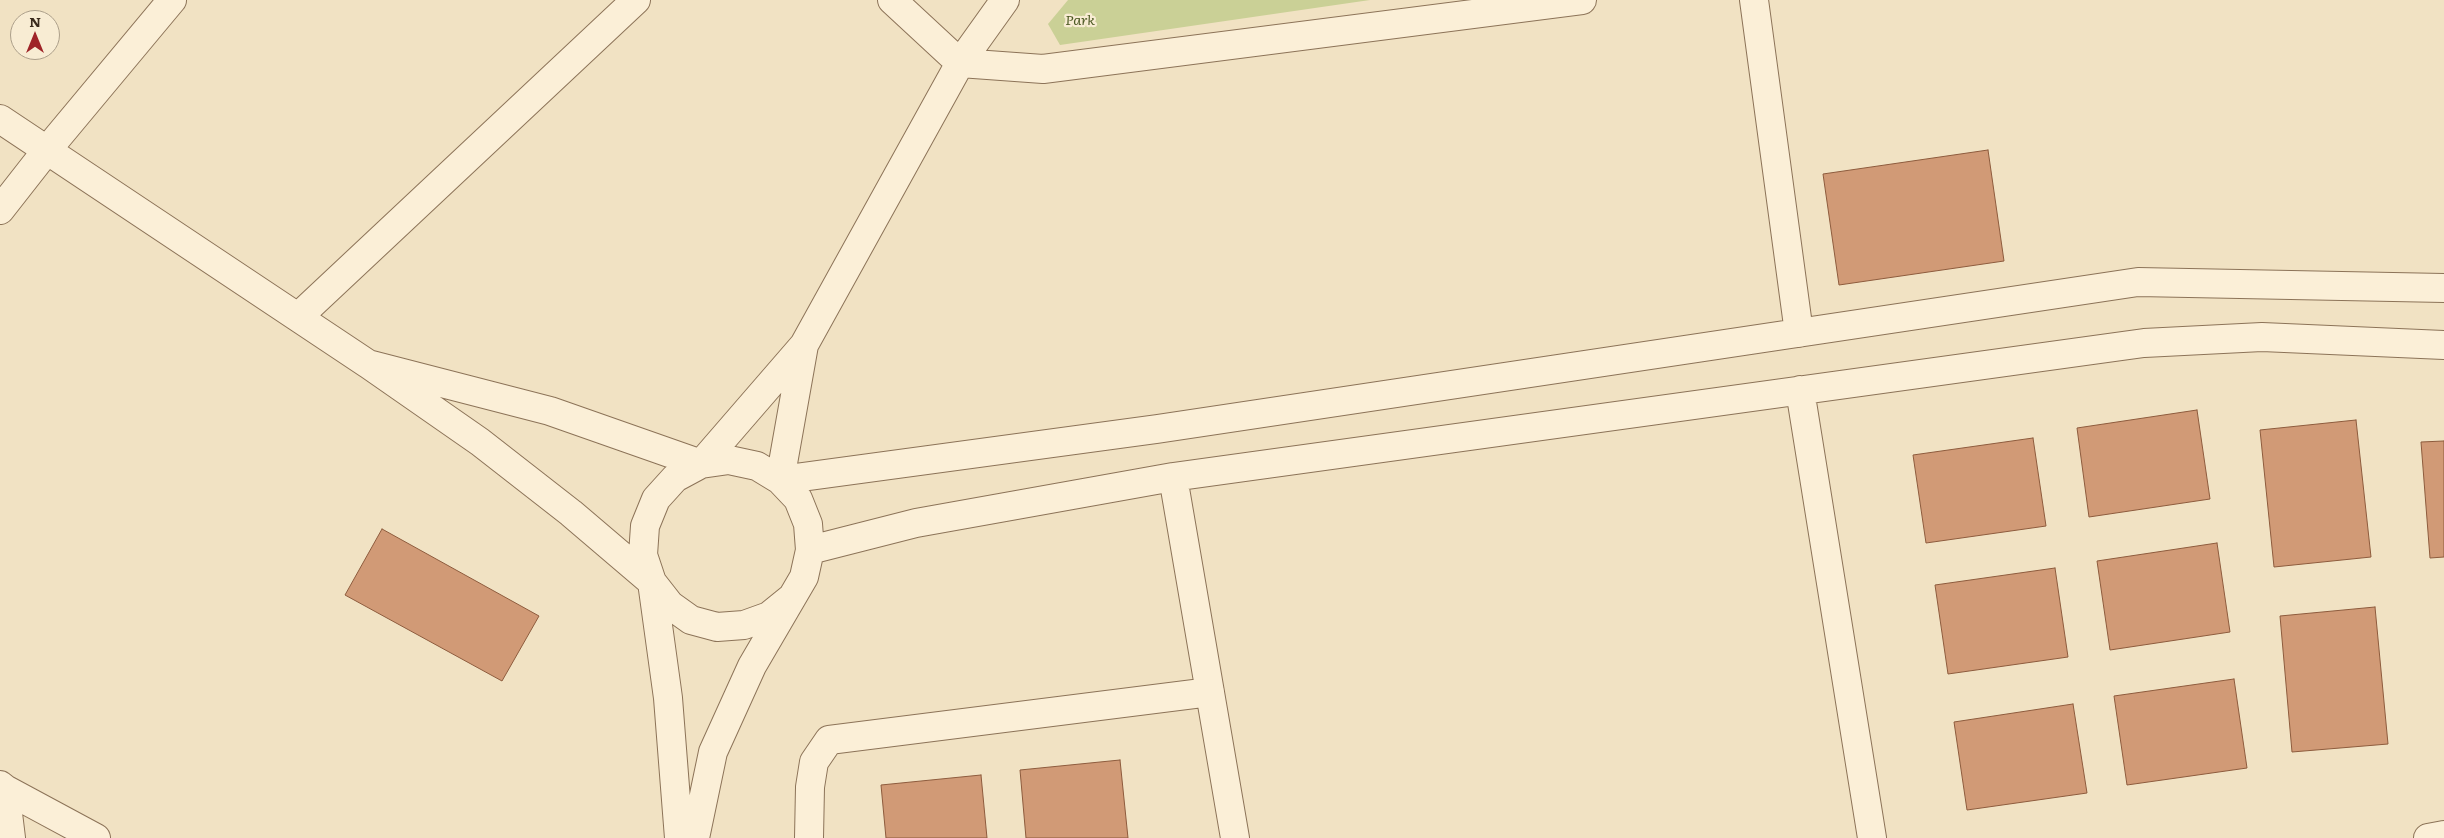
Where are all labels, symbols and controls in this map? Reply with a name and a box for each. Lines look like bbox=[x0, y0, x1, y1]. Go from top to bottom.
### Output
north arrow bbox=[10, 10, 60, 60]
text: N bbox=[29, 11, 41, 31]
park label: Park bbox=[1065, 13, 1095, 29]

